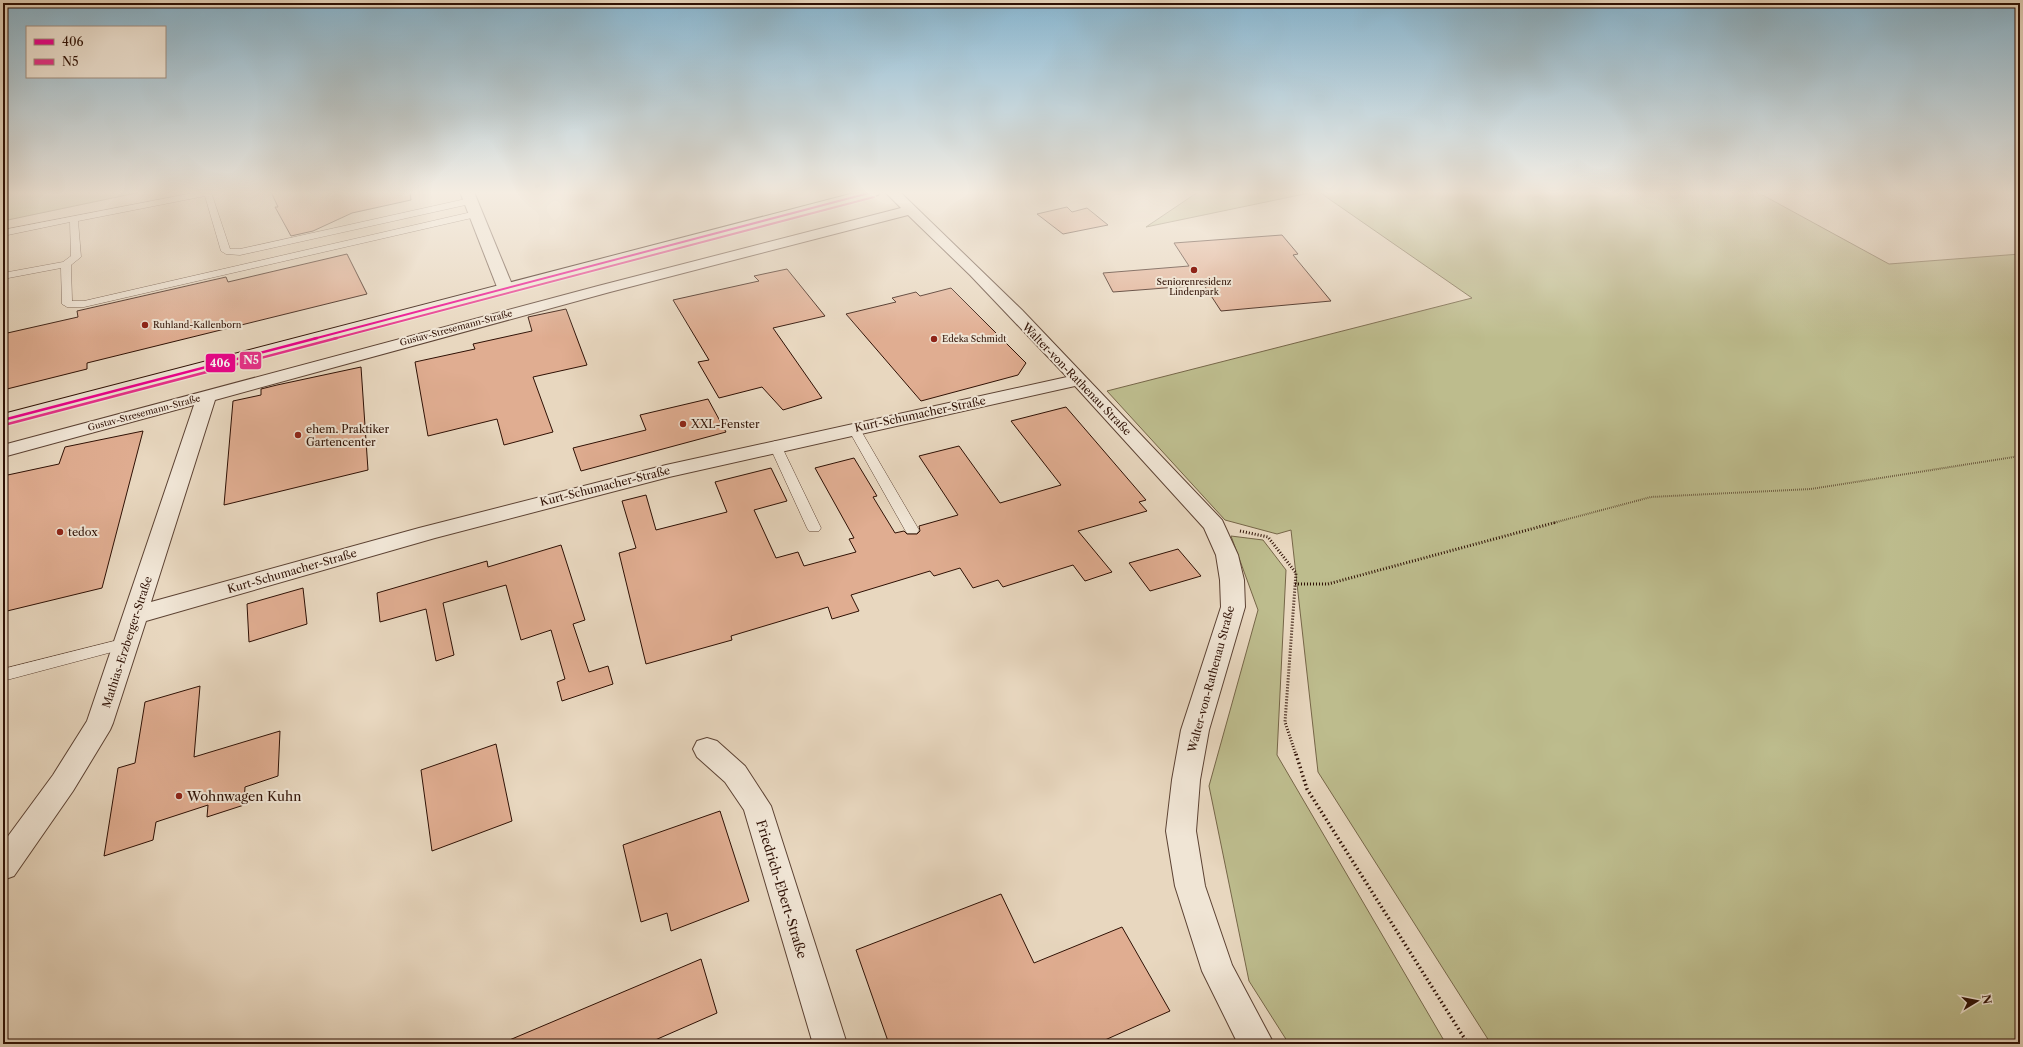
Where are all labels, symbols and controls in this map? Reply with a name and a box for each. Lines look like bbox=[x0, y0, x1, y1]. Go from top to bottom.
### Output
legend bbox=[26, 26, 166, 78]
text: 406 bbox=[62, 34, 84, 49]
text: N5 bbox=[62, 54, 78, 69]
marker: Seniorenresidenz Lindenpark bbox=[1189, 265, 1199, 275]
place label: Seniorenresidenz Lindenpark bbox=[1157, 276, 1232, 297]
street label: Gustav-Stresemann-Straße bbox=[398, 307, 513, 348]
place label: Ruhland-Kallenborn bbox=[153, 319, 242, 330]
street label: Walter-von-Rathenau Straße bbox=[1019, 319, 1135, 438]
marker: Ruhland-Kallenborn bbox=[140, 320, 150, 330]
place label: Edeka Schmidt bbox=[942, 333, 1007, 344]
marker: Edeka Schmidt bbox=[929, 334, 939, 344]
line badge: N5 bbox=[239, 351, 262, 370]
line badge: 406 bbox=[205, 353, 236, 373]
text: N5 bbox=[243, 353, 259, 367]
text: 406 bbox=[210, 356, 230, 370]
street label: Gustav-Stresemann-Straße bbox=[86, 392, 201, 433]
street label: Kurt-Schumacher-Straße bbox=[853, 393, 987, 435]
place label: XXL-Fenster bbox=[690, 417, 760, 431]
marker: XXL-Fenster bbox=[678, 419, 688, 429]
place label: ehem. Praktiker Gartencenter bbox=[306, 422, 390, 449]
marker: ehem. Praktiker Gartencenter bbox=[293, 430, 303, 440]
street label: Kurt-Schumacher-Straße bbox=[538, 463, 672, 509]
place label: tedox bbox=[68, 525, 98, 539]
marker: tedox bbox=[55, 527, 65, 537]
street label: Kurt-Schumacher-Straße bbox=[226, 546, 358, 596]
street label: Mathias-Erzberger-Straße bbox=[99, 574, 155, 710]
street label: Walter-von-Rathenau Straße bbox=[1184, 604, 1237, 755]
place label: Wohnwagen Kuhn bbox=[186, 788, 301, 804]
marker: Wohnwagen Kuhn bbox=[174, 791, 184, 801]
street label: Friedrich-Ebert-Straße bbox=[753, 818, 811, 960]
north arrow bbox=[1957, 981, 1997, 1021]
text: N bbox=[1979, 993, 1995, 1006]

